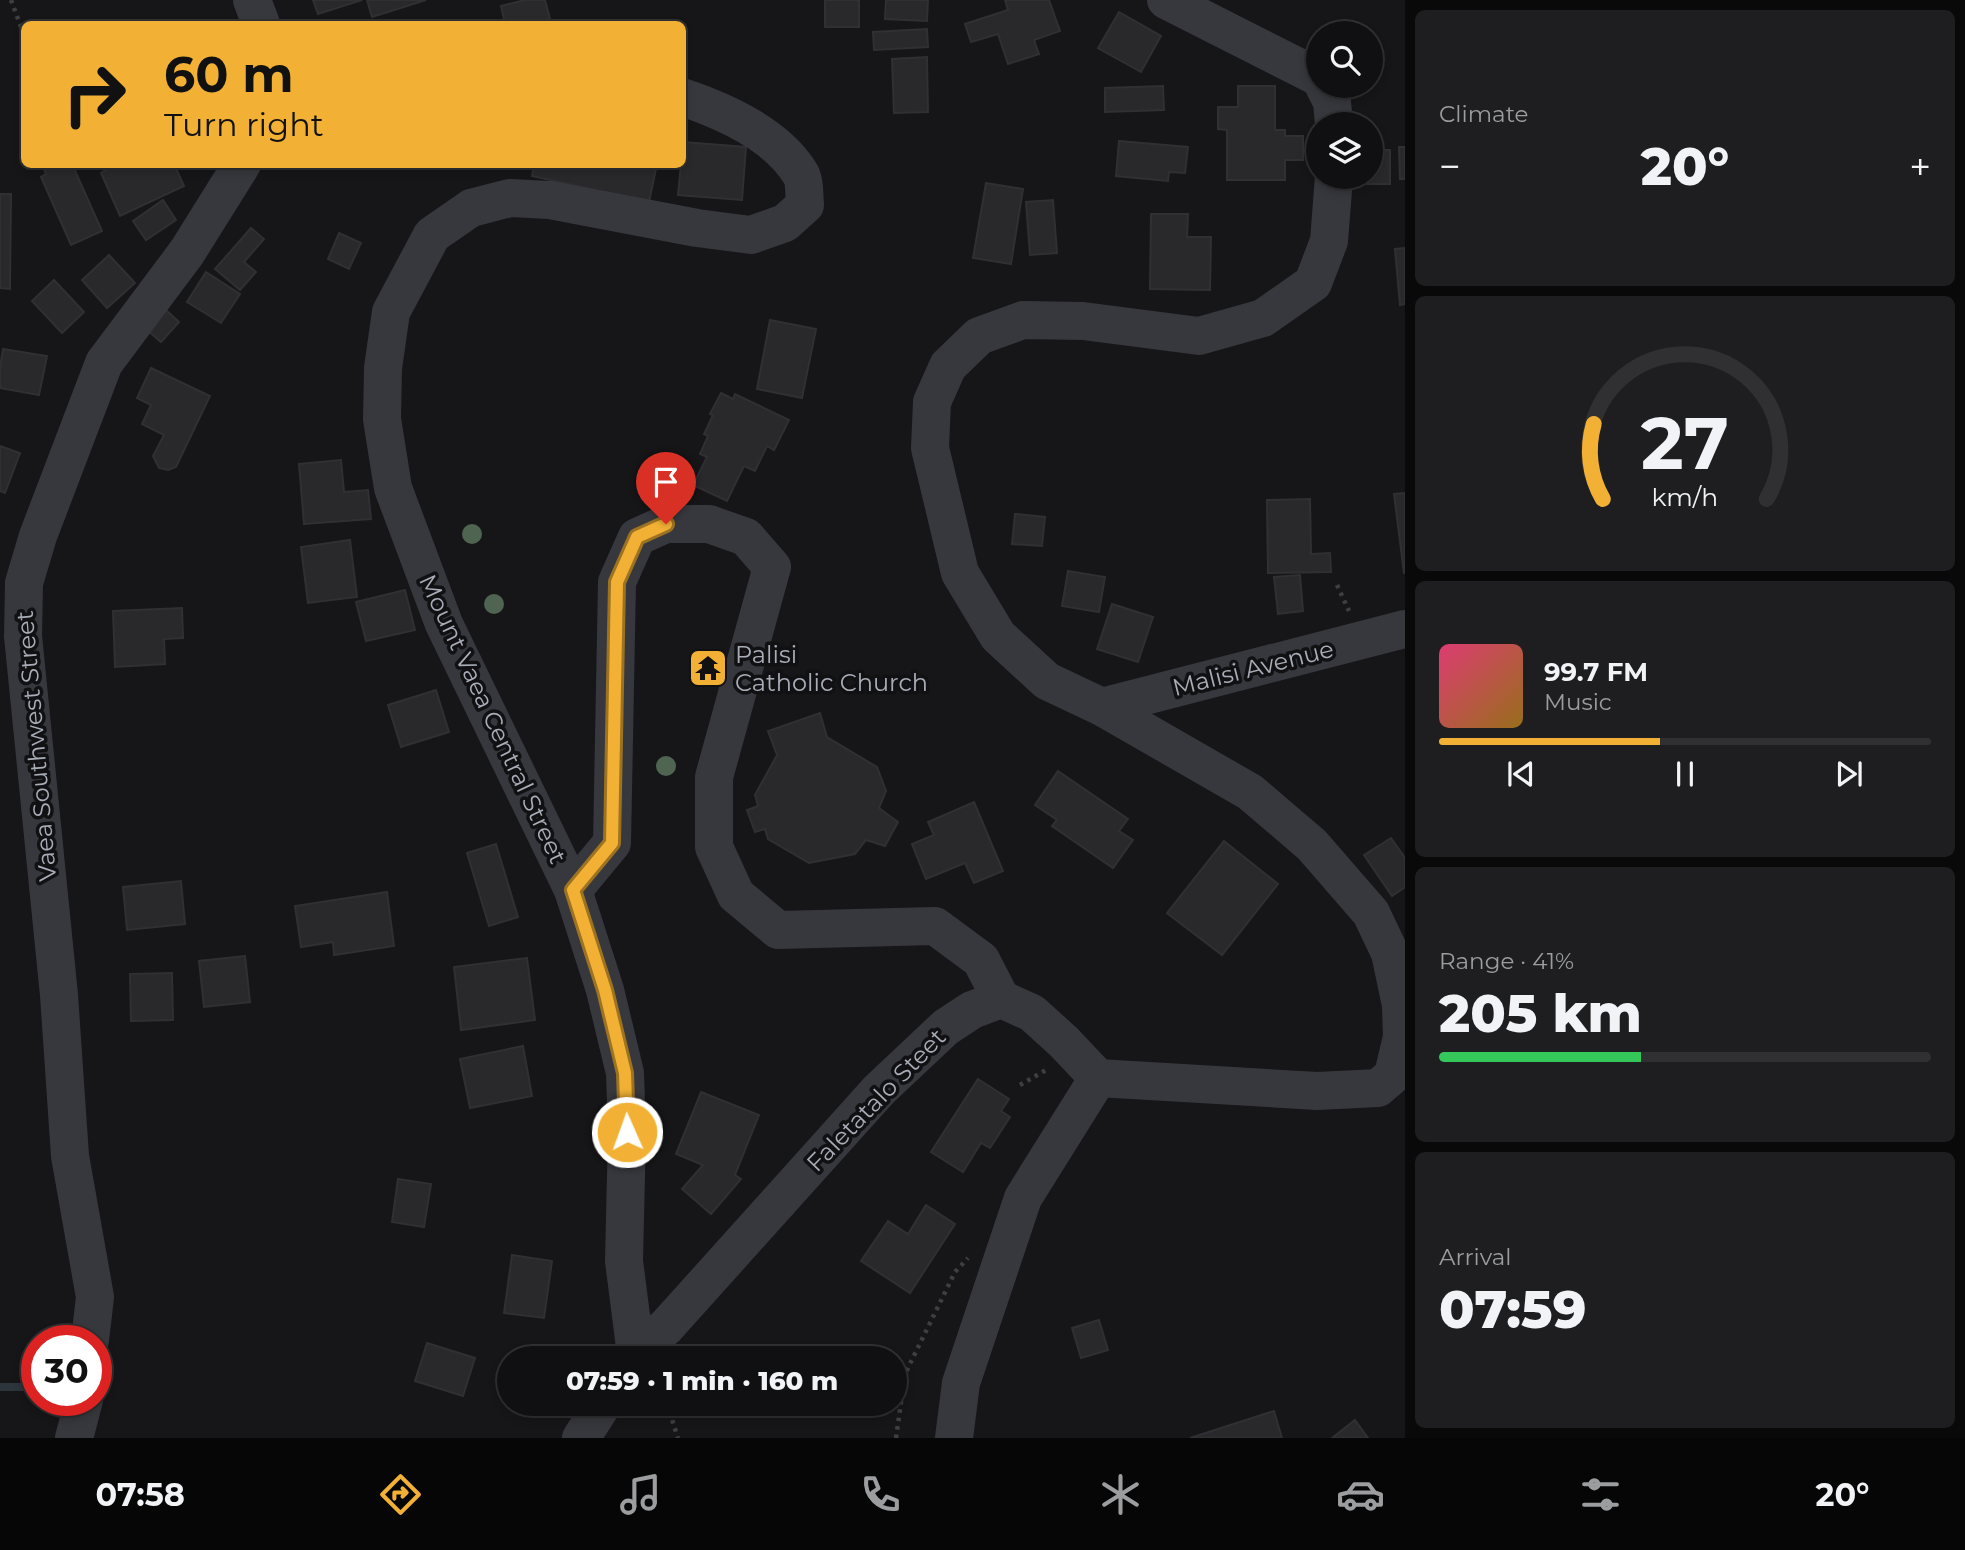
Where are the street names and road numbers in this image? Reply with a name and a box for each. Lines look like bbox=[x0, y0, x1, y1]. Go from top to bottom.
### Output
street label: Mount Vaea Central Street bbox=[413, 570, 573, 868]
street label: Vaea Southwest Street bbox=[10, 609, 62, 882]
street label: Malisi Avenue bbox=[1169, 634, 1337, 702]
street label: Faletatalo Steet bbox=[801, 1022, 952, 1177]

